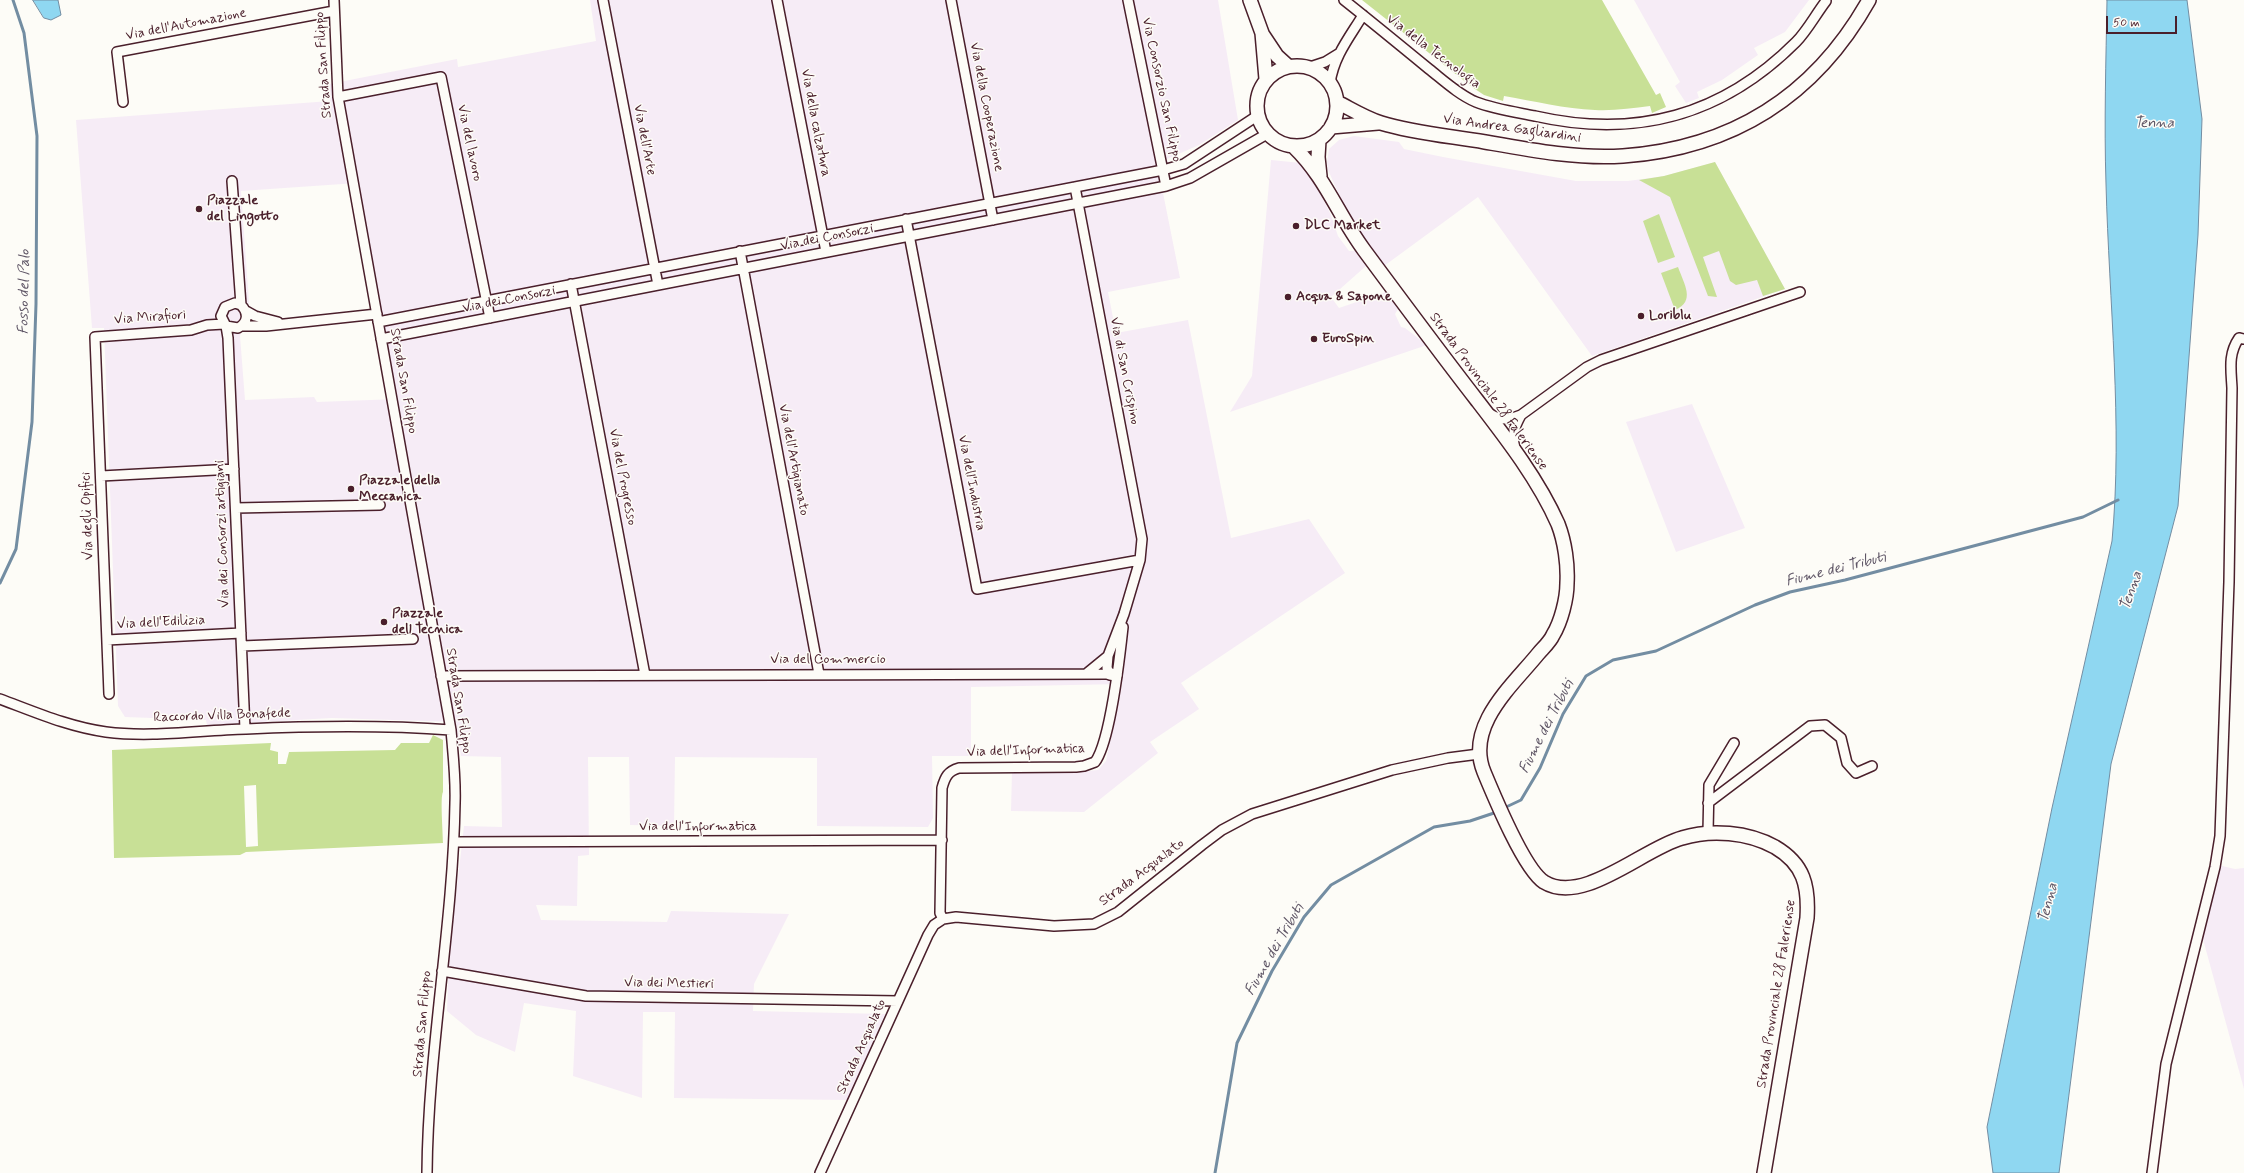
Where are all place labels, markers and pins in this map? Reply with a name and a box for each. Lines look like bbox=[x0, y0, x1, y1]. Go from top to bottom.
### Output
place label: Piazzale del Lingotto bbox=[207, 193, 279, 226]
marker: Piazzale del Lingotto bbox=[194, 204, 204, 214]
place label: DLC Market bbox=[1304, 218, 1380, 234]
marker: DLC Market bbox=[1291, 221, 1301, 231]
place label: Acqua & Sapone bbox=[1296, 289, 1392, 305]
marker: Acqua & Sapone bbox=[1283, 292, 1293, 302]
place label: Loriblu bbox=[1649, 308, 1691, 324]
marker: Loriblu bbox=[1636, 311, 1646, 321]
place label: EuroSpin bbox=[1322, 331, 1374, 347]
marker: EuroSpin bbox=[1309, 334, 1319, 344]
place label: Piazzale della Meccanica bbox=[359, 473, 440, 506]
marker: Piazzale della Meccanica bbox=[346, 484, 356, 494]
place label: Piazzale dell Tecnica bbox=[392, 606, 462, 638]
marker: Piazzale dell Tecnica bbox=[379, 617, 389, 627]

